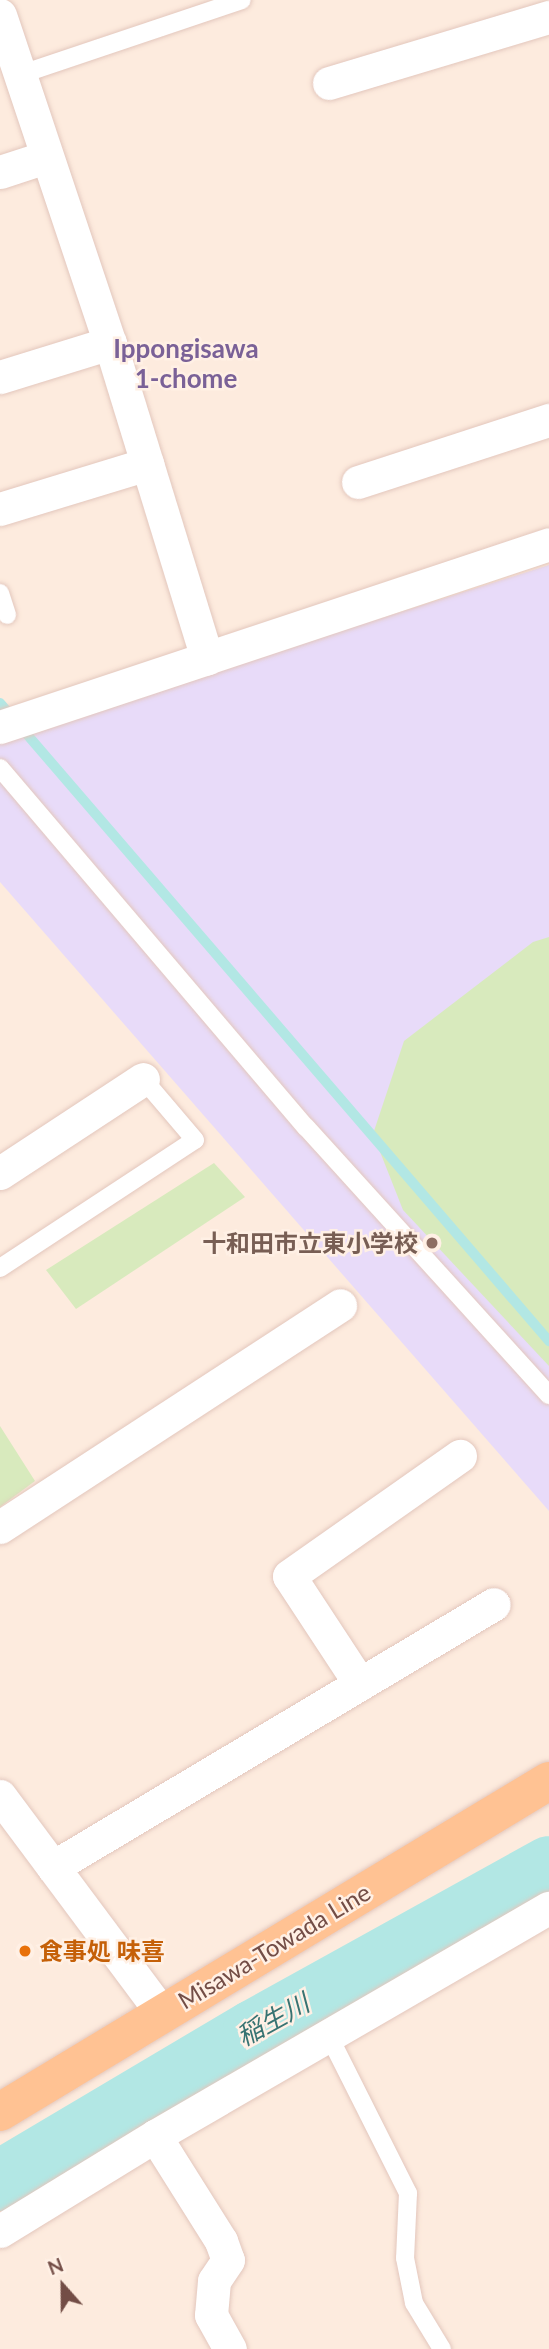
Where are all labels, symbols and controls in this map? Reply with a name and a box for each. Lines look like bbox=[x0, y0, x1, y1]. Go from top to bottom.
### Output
district label: Ippongisawa 1-chome bbox=[113, 333, 259, 394]
place label: 十和田市立東小学校 bbox=[202, 1229, 418, 1257]
marker: 十和田市立東小学校 bbox=[424, 1235, 440, 1251]
street label: Misawa-Towada Line bbox=[173, 1877, 375, 2015]
place label: 食事処 味喜 bbox=[39, 1937, 165, 1965]
marker: 食事処 味喜 bbox=[17, 1943, 33, 1959]
water label: 稲生川 bbox=[231, 1987, 315, 2053]
north arrow bbox=[28, 2251, 98, 2321]
text: N bbox=[44, 2253, 66, 2279]

